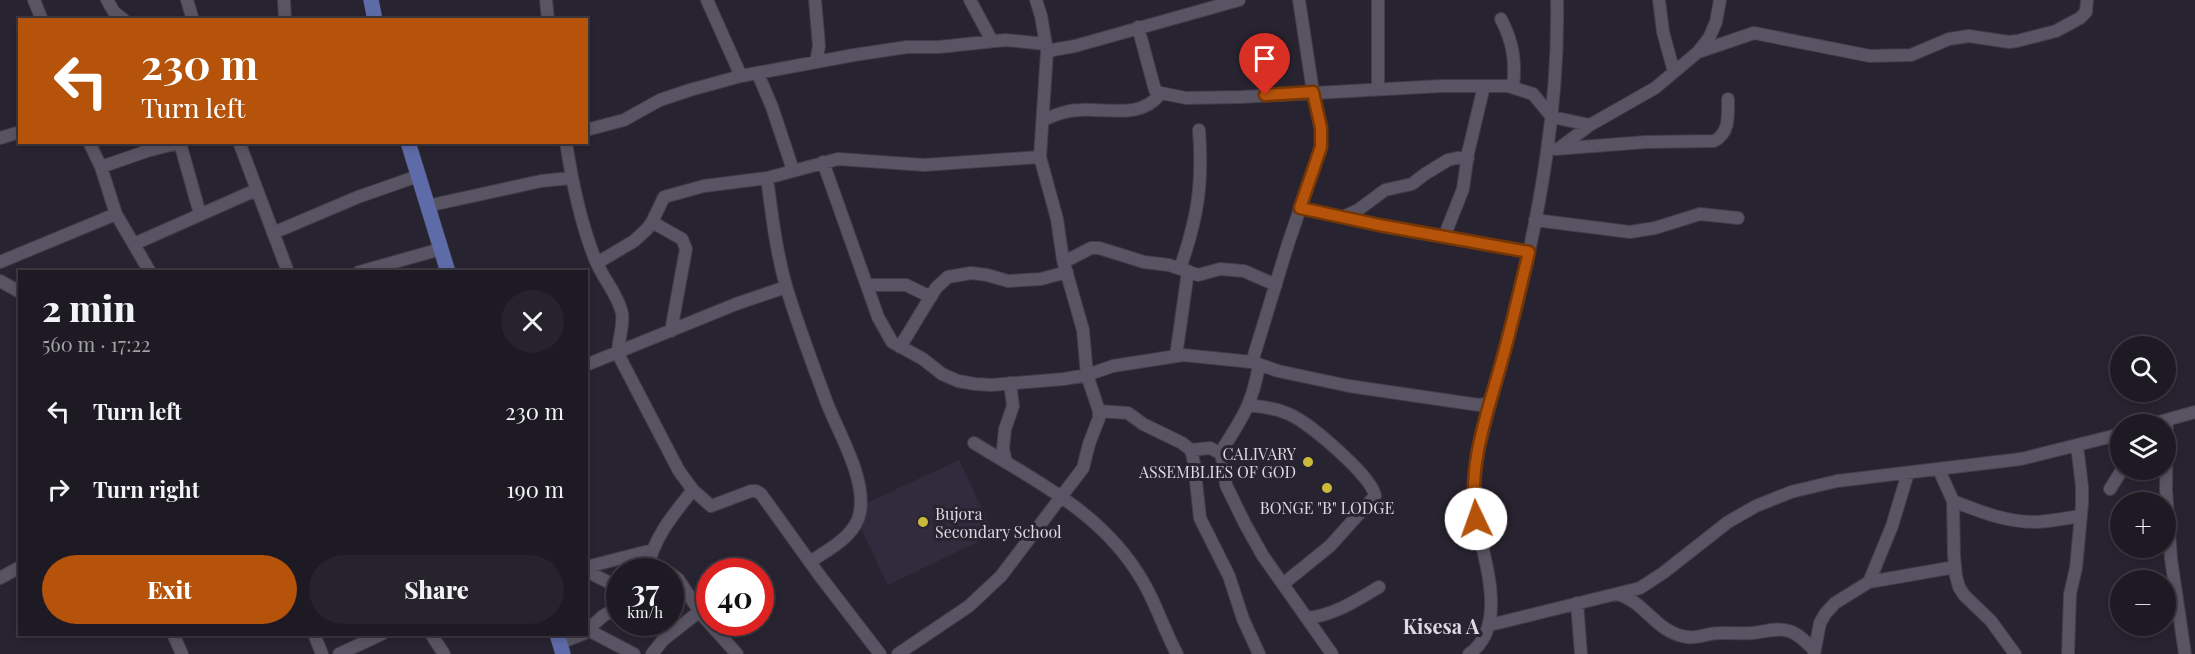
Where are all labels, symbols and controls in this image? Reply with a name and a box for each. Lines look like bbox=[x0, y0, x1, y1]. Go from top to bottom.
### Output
pin bbox=[1239, 33, 1290, 95]
text: 230 m bbox=[141, 35, 258, 91]
icon: left bbox=[42, 42, 120, 120]
icon: arrive bbox=[1248, 42, 1281, 75]
text: Turn left bbox=[141, 89, 245, 125]
text: 2 min bbox=[42, 283, 136, 331]
button: close bbox=[501, 290, 564, 353]
text: 560 m · 17:22 bbox=[42, 330, 151, 357]
map controls bbox=[2110, 336, 2176, 636]
button: search bbox=[2110, 336, 2176, 402]
icon: left bbox=[42, 395, 75, 428]
text: Turn left bbox=[93, 396, 182, 426]
text: 230 m bbox=[505, 396, 564, 426]
button: layers bbox=[2110, 414, 2176, 480]
place label: CALIVARY ASSEMBLIES OF GOD bbox=[1138, 443, 1297, 482]
marker: CALIVARY ASSEMBLIES OF GOD bbox=[1301, 455, 1315, 469]
icon: right bbox=[42, 473, 75, 506]
text: Turn right bbox=[93, 474, 199, 504]
text: 190 m bbox=[506, 474, 564, 504]
marker: BONGE "B" LODGE bbox=[1320, 481, 1334, 495]
position arrow bbox=[1444, 487, 1508, 551]
button: + bbox=[2110, 492, 2176, 558]
place label: BONGE "B" LODGE bbox=[1260, 497, 1394, 518]
place label: Bujora Secondary School bbox=[935, 503, 1062, 542]
marker: Bujora Secondary School bbox=[916, 515, 930, 529]
button: Exit bbox=[42, 555, 297, 624]
button: Share bbox=[309, 555, 564, 624]
speed limit sign: 40 bbox=[696, 558, 774, 636]
text: 37 bbox=[631, 570, 659, 610]
button: − bbox=[2110, 570, 2176, 636]
text: km/h bbox=[627, 602, 663, 622]
district label: Kisesa A bbox=[1403, 612, 1480, 639]

